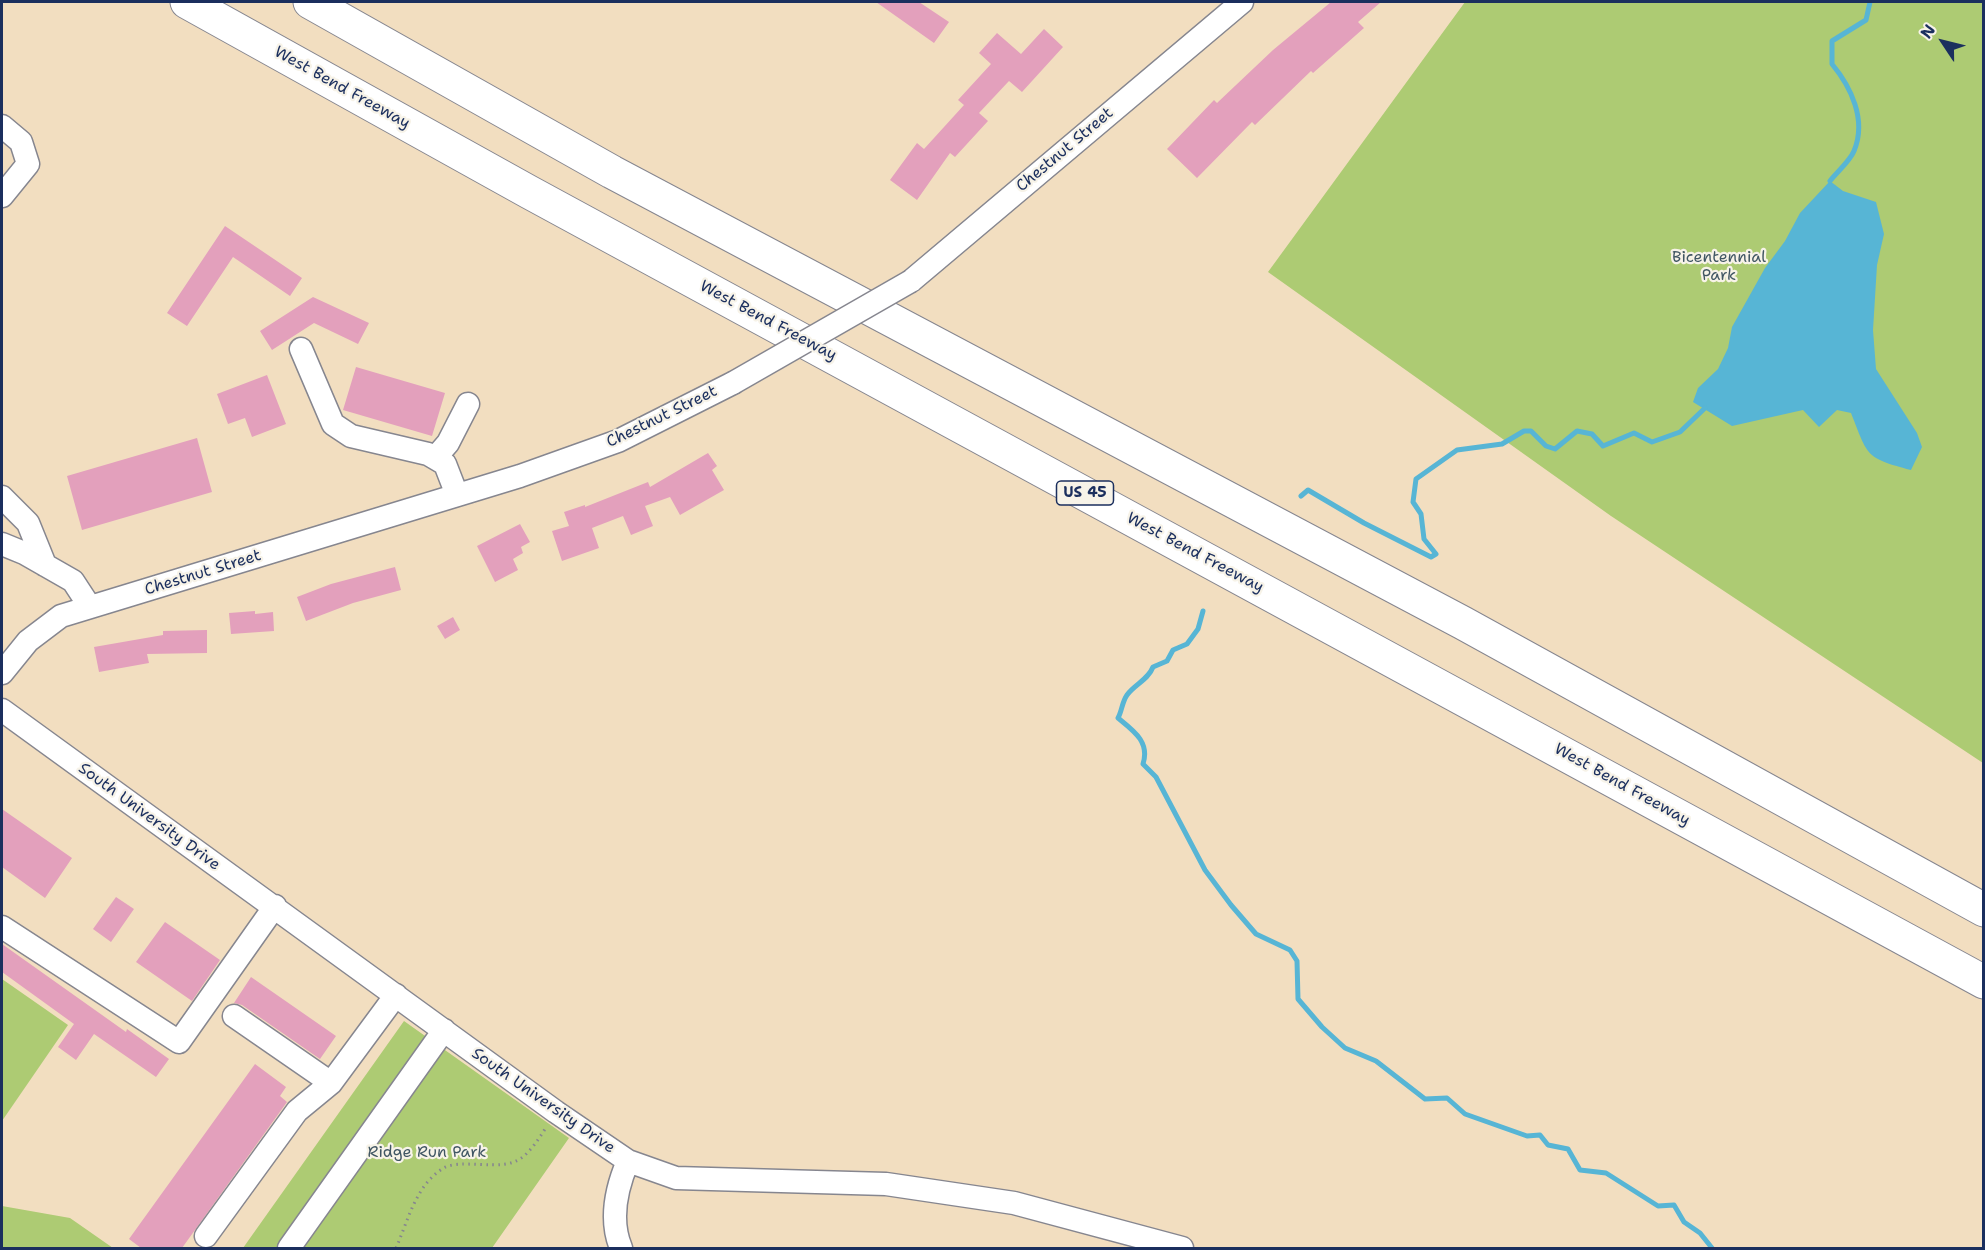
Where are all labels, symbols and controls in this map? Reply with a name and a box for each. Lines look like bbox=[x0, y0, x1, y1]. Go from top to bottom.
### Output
north arrow bbox=[1913, 12, 1973, 72]
text: N bbox=[1916, 20, 1940, 43]
street label: West Bend Freeway bbox=[271, 43, 413, 133]
street label: Chestnut Street bbox=[1013, 104, 1117, 196]
park label: Bicentennial Park bbox=[1672, 248, 1766, 286]
street label: West Bend Freeway bbox=[696, 277, 840, 365]
street label: Chestnut Street bbox=[603, 382, 721, 452]
road number: US 45 bbox=[1056, 481, 1114, 505]
street label: West Bend Freeway bbox=[1123, 509, 1267, 597]
street label: Chestnut Street bbox=[142, 546, 264, 600]
street label: West Bend Freeway bbox=[1551, 740, 1693, 830]
street label: South University Drive bbox=[74, 759, 224, 875]
street label: South University Drive bbox=[468, 1044, 618, 1158]
park label: Ridge Run Park bbox=[368, 1143, 486, 1163]

